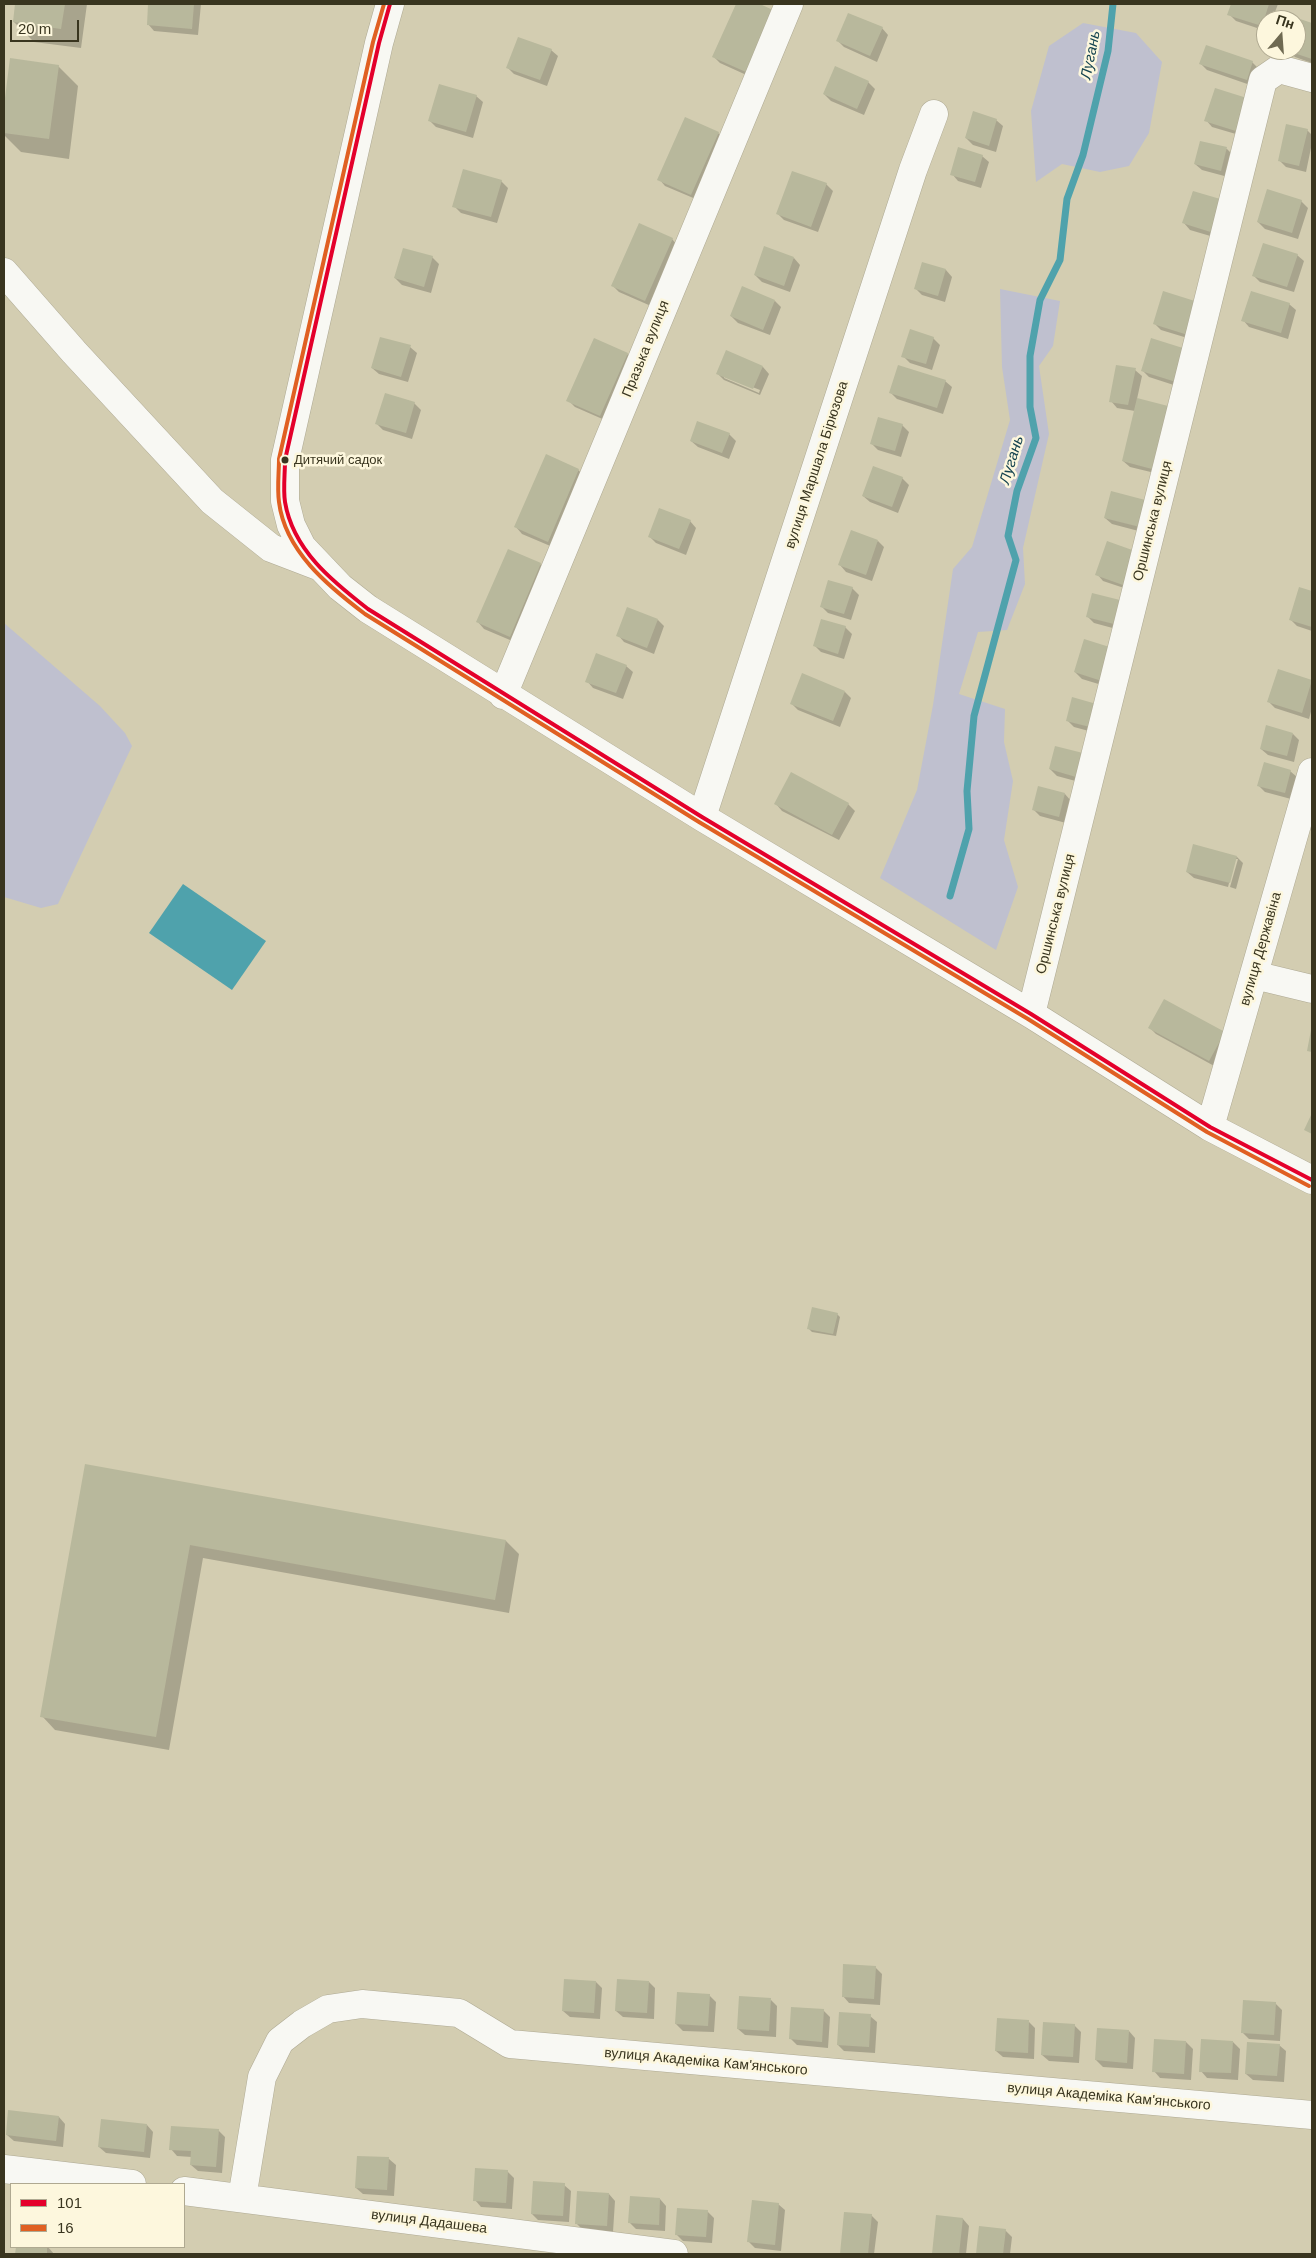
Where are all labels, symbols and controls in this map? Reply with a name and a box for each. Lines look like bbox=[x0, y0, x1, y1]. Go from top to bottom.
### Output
scale bar bbox=[12, 10, 81, 42]
north arrow bbox=[1256, 10, 1306, 60]
text: Пн bbox=[1274, 11, 1297, 32]
text: 20 m bbox=[18, 20, 51, 37]
water label: Лугань bbox=[1077, 29, 1105, 81]
street label: Празька вулиця bbox=[619, 298, 673, 400]
street label: вулиця Маршала Бірюзова bbox=[782, 379, 852, 551]
water label: Лугань bbox=[996, 434, 1028, 486]
place label: Дитячий садок bbox=[294, 452, 382, 468]
marker: Дитячий садок bbox=[280, 455, 290, 465]
street label: Оршинська вулиця bbox=[1130, 459, 1176, 583]
street label: Оршинська вулиця bbox=[1033, 852, 1079, 976]
street label: вулиця Державіна bbox=[1237, 890, 1285, 1008]
street label: вулиця Академіка Кам'янського bbox=[604, 2045, 808, 2079]
street label: вулиця Академіка Кам'янського bbox=[1007, 2080, 1211, 2114]
legend bbox=[10, 2183, 185, 2248]
text: 101 bbox=[57, 2194, 82, 2211]
street label: вулиця Дадашева bbox=[370, 2207, 488, 2237]
text: 16 bbox=[57, 2219, 74, 2236]

